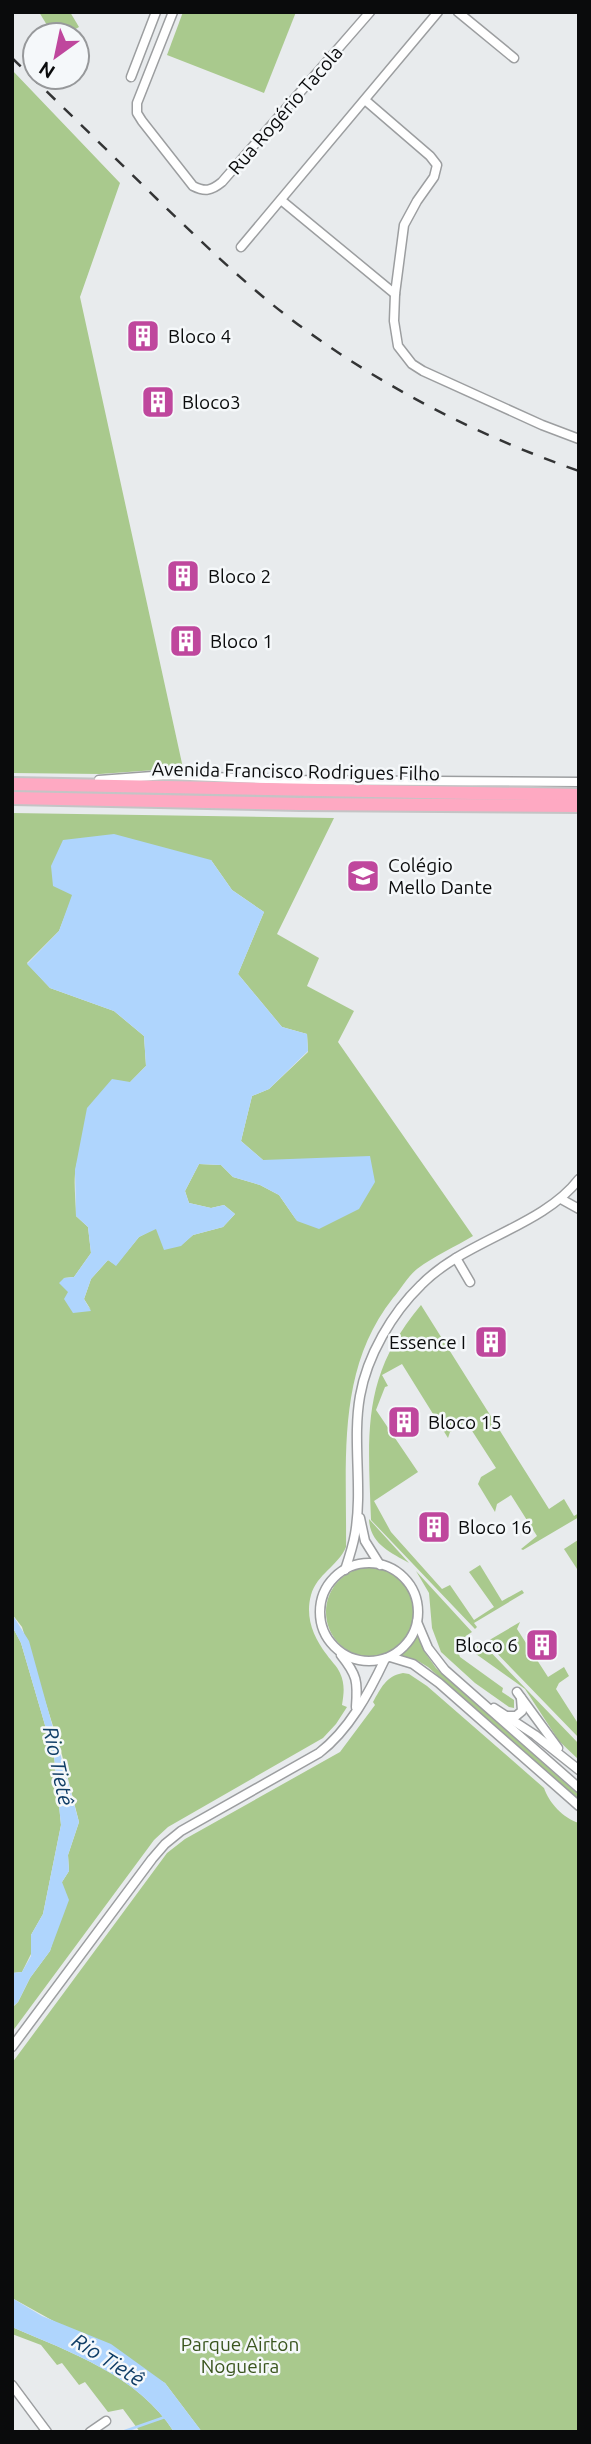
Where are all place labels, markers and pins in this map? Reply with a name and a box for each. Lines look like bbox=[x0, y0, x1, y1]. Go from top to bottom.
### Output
building icon: Bloco 4 bbox=[124, 317, 162, 355]
place label: Bloco 4 bbox=[168, 325, 231, 347]
building icon: Bloco3 bbox=[139, 383, 177, 421]
place label: Bloco3 bbox=[182, 391, 241, 413]
building icon: Bloco 2 bbox=[164, 557, 202, 595]
place label: Bloco 2 bbox=[208, 565, 271, 587]
building icon: Bloco 1 bbox=[167, 622, 205, 660]
place label: Bloco 1 bbox=[210, 630, 273, 652]
place label: Colégio Mello Dante bbox=[388, 854, 492, 898]
school or university icon: Colégio Mello Dante bbox=[344, 857, 382, 895]
building icon: Essence I bbox=[472, 1323, 510, 1361]
place label: Essence I bbox=[389, 1331, 466, 1353]
building icon: Bloco 15 bbox=[385, 1403, 423, 1441]
place label: Bloco 15 bbox=[428, 1411, 502, 1433]
building icon: Bloco 16 bbox=[415, 1508, 453, 1546]
place label: Bloco 16 bbox=[458, 1516, 532, 1538]
building icon: Bloco 6 bbox=[523, 1626, 561, 1664]
place label: Bloco 6 bbox=[455, 1634, 518, 1656]

